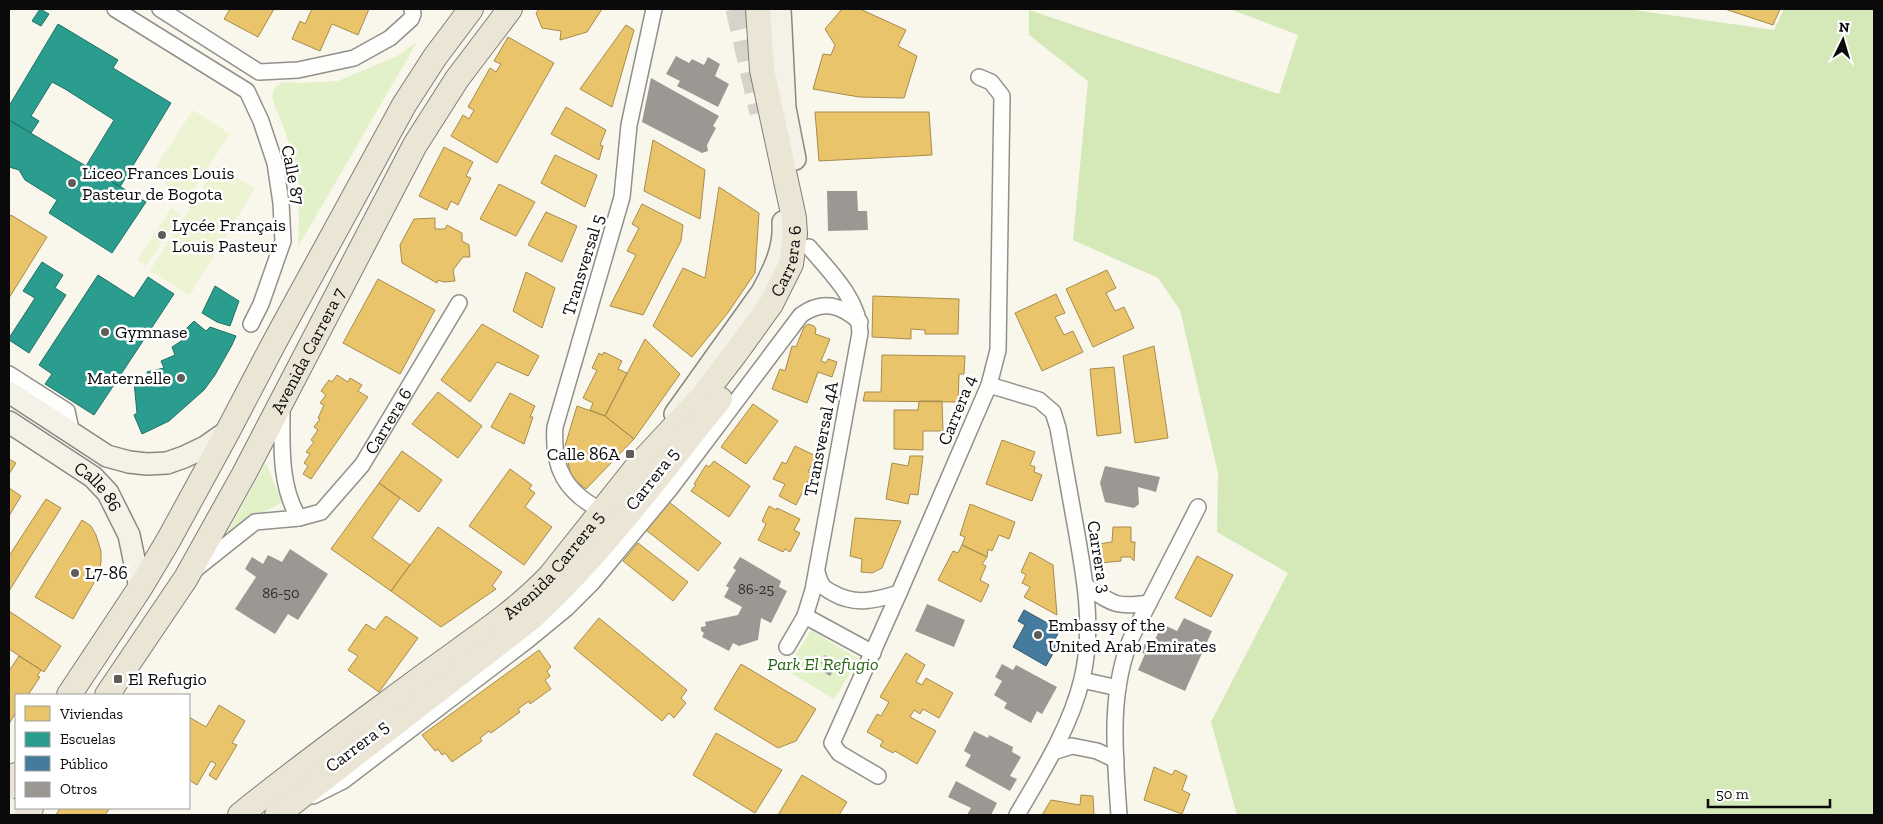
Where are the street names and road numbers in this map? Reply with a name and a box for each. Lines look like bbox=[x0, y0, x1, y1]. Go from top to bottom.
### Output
street label: Calle 87 bbox=[276, 143, 310, 207]
street label: Transversal 5 bbox=[557, 212, 609, 318]
street label: Carrera 6 bbox=[765, 225, 806, 300]
street label: Avenida Carrera 7 bbox=[266, 284, 350, 418]
street label: Carrera 4 bbox=[933, 371, 981, 448]
street label: Transversal 4A bbox=[799, 379, 843, 499]
street label: Carrera 6 bbox=[360, 384, 417, 458]
street label: Carrera 5 bbox=[621, 443, 683, 515]
street label: Calle 86 bbox=[70, 457, 127, 515]
street label: Avenida Carrera 5 bbox=[499, 506, 609, 624]
street label: Carrera 3 bbox=[1082, 519, 1116, 595]
street label: Carrera 5 bbox=[321, 715, 393, 777]

